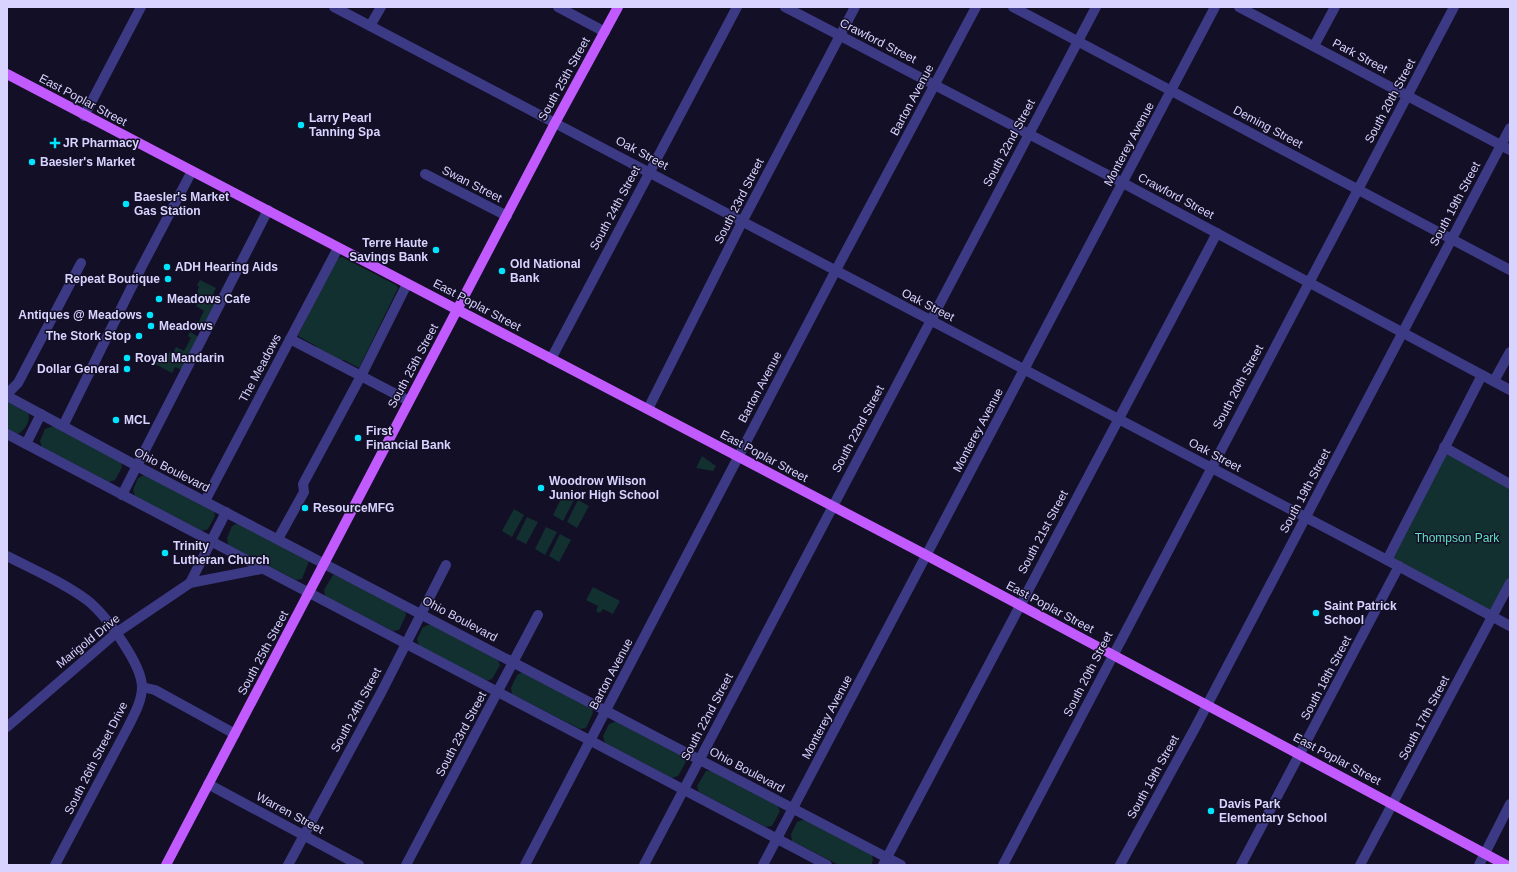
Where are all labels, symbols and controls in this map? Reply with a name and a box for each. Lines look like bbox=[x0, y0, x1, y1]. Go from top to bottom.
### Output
street label: Crawford Street bbox=[837, 16, 919, 67]
street label: South 25th Street bbox=[535, 34, 593, 123]
street label: Park Street bbox=[1330, 36, 1390, 77]
street label: South 20th Street bbox=[1362, 56, 1418, 146]
street label: Barton Avenue bbox=[887, 62, 937, 138]
street label: East Poplar Street bbox=[37, 71, 130, 129]
street label: South 22nd Street bbox=[980, 96, 1038, 189]
street label: Monterey Avenue bbox=[1101, 99, 1157, 188]
street label: Deming Street bbox=[1231, 103, 1306, 151]
place label: Larry Pearl Tanning Spa bbox=[309, 111, 380, 139]
marker: Larry Pearl Tanning Spa bbox=[296, 120, 306, 130]
street label: Oak Street bbox=[613, 133, 671, 173]
place label: JR Pharmacy bbox=[63, 136, 139, 150]
marker: JR Pharmacy bbox=[50, 138, 60, 148]
place label: Baesler's Market bbox=[40, 155, 135, 169]
street label: South 23rd Street bbox=[711, 155, 767, 246]
marker: Baesler's Market bbox=[27, 157, 37, 167]
street label: South 19th Street bbox=[1427, 159, 1483, 249]
street label: Swan Street bbox=[440, 163, 505, 205]
street label: South 24th Street bbox=[587, 163, 643, 253]
street label: Crawford Street bbox=[1136, 170, 1217, 222]
place label: Baesler's Market Gas Station bbox=[134, 190, 229, 218]
marker: Baesler's Market Gas Station bbox=[121, 199, 131, 209]
place label: Terre Haute Savings Bank bbox=[349, 236, 428, 264]
marker: Terre Haute Savings Bank bbox=[431, 245, 441, 255]
place label: Old National Bank bbox=[510, 257, 581, 285]
place label: ADH Hearing Aids bbox=[175, 260, 278, 274]
marker: ADH Hearing Aids bbox=[162, 262, 172, 272]
marker: Old National Bank bbox=[497, 266, 507, 276]
place label: Repeat Boutique bbox=[65, 272, 160, 286]
marker: Repeat Boutique bbox=[163, 274, 173, 284]
street label: East Poplar Street bbox=[431, 276, 524, 334]
street label: Oak Street bbox=[899, 286, 957, 325]
place label: Meadows Cafe bbox=[167, 292, 251, 306]
marker: Meadows Cafe bbox=[154, 294, 164, 304]
place label: Antiques @ Meadows bbox=[18, 308, 142, 322]
marker: Antiques @ Meadows bbox=[145, 310, 155, 320]
place label: Meadows bbox=[159, 319, 213, 333]
marker: Meadows bbox=[146, 321, 156, 331]
street label: South 25th Street bbox=[385, 321, 441, 411]
place label: The Stork Stop bbox=[46, 329, 131, 343]
marker: The Stork Stop bbox=[134, 331, 144, 341]
street label: The Meadows bbox=[236, 331, 284, 405]
street label: South 20th Street bbox=[1210, 342, 1266, 432]
street label: Barton Avenue bbox=[735, 349, 785, 425]
place label: Royal Mandarin bbox=[135, 351, 224, 365]
marker: Royal Mandarin bbox=[122, 353, 132, 363]
place label: Dollar General bbox=[37, 362, 119, 376]
marker: Dollar General bbox=[122, 364, 132, 374]
street label: South 22nd Street bbox=[829, 382, 887, 475]
street label: Monterey Avenue bbox=[950, 385, 1006, 474]
place label: MCL bbox=[124, 413, 150, 427]
marker: MCL bbox=[111, 415, 121, 425]
place label: First Financial Bank bbox=[366, 424, 451, 452]
street label: East Poplar Street bbox=[718, 427, 811, 485]
marker: First Financial Bank bbox=[353, 433, 363, 443]
street label: Oak Street bbox=[1186, 435, 1244, 475]
street label: Ohio Boulevard bbox=[132, 445, 212, 495]
street label: South 19th Street bbox=[1277, 446, 1333, 536]
place label: Woodrow Wilson Junior High School bbox=[549, 474, 659, 502]
marker: Woodrow Wilson Junior High School bbox=[536, 483, 546, 493]
street label: South 21st Street bbox=[1015, 487, 1071, 576]
place label: ResourceMFG bbox=[313, 501, 394, 515]
marker: ResourceMFG bbox=[300, 503, 310, 513]
park label: Thompson Park bbox=[1415, 531, 1500, 545]
place label: Trinity Lutheran Church bbox=[173, 539, 270, 567]
marker: Trinity Lutheran Church bbox=[160, 548, 170, 558]
street label: East Poplar Street bbox=[1004, 578, 1097, 636]
street label: Ohio Boulevard bbox=[420, 593, 500, 645]
place label: Saint Patrick School bbox=[1324, 599, 1397, 627]
street label: South 25th Street bbox=[235, 608, 291, 698]
marker: Saint Patrick School bbox=[1311, 608, 1321, 618]
street label: Marigold Drive bbox=[54, 611, 123, 671]
street label: South 20th Street bbox=[1061, 629, 1116, 719]
street label: South 18th Street bbox=[1298, 633, 1354, 723]
street label: Barton Avenue bbox=[586, 636, 636, 712]
street label: South 24th Street bbox=[328, 665, 384, 755]
street label: South 22nd Street bbox=[678, 670, 736, 763]
street label: Monterey Avenue bbox=[799, 672, 855, 761]
street label: South 17th Street bbox=[1396, 673, 1452, 763]
street label: South 23rd Street bbox=[433, 689, 490, 779]
street label: South 26th Street Drive bbox=[61, 699, 131, 817]
street label: East Poplar Street bbox=[1291, 730, 1384, 788]
street label: South 19th Street bbox=[1124, 732, 1182, 821]
street label: Ohio Boulevard bbox=[707, 744, 787, 796]
street label: Warren Street bbox=[254, 789, 327, 837]
place label: Davis Park Elementary School bbox=[1219, 797, 1327, 825]
marker: Davis Park Elementary School bbox=[1206, 806, 1216, 816]

